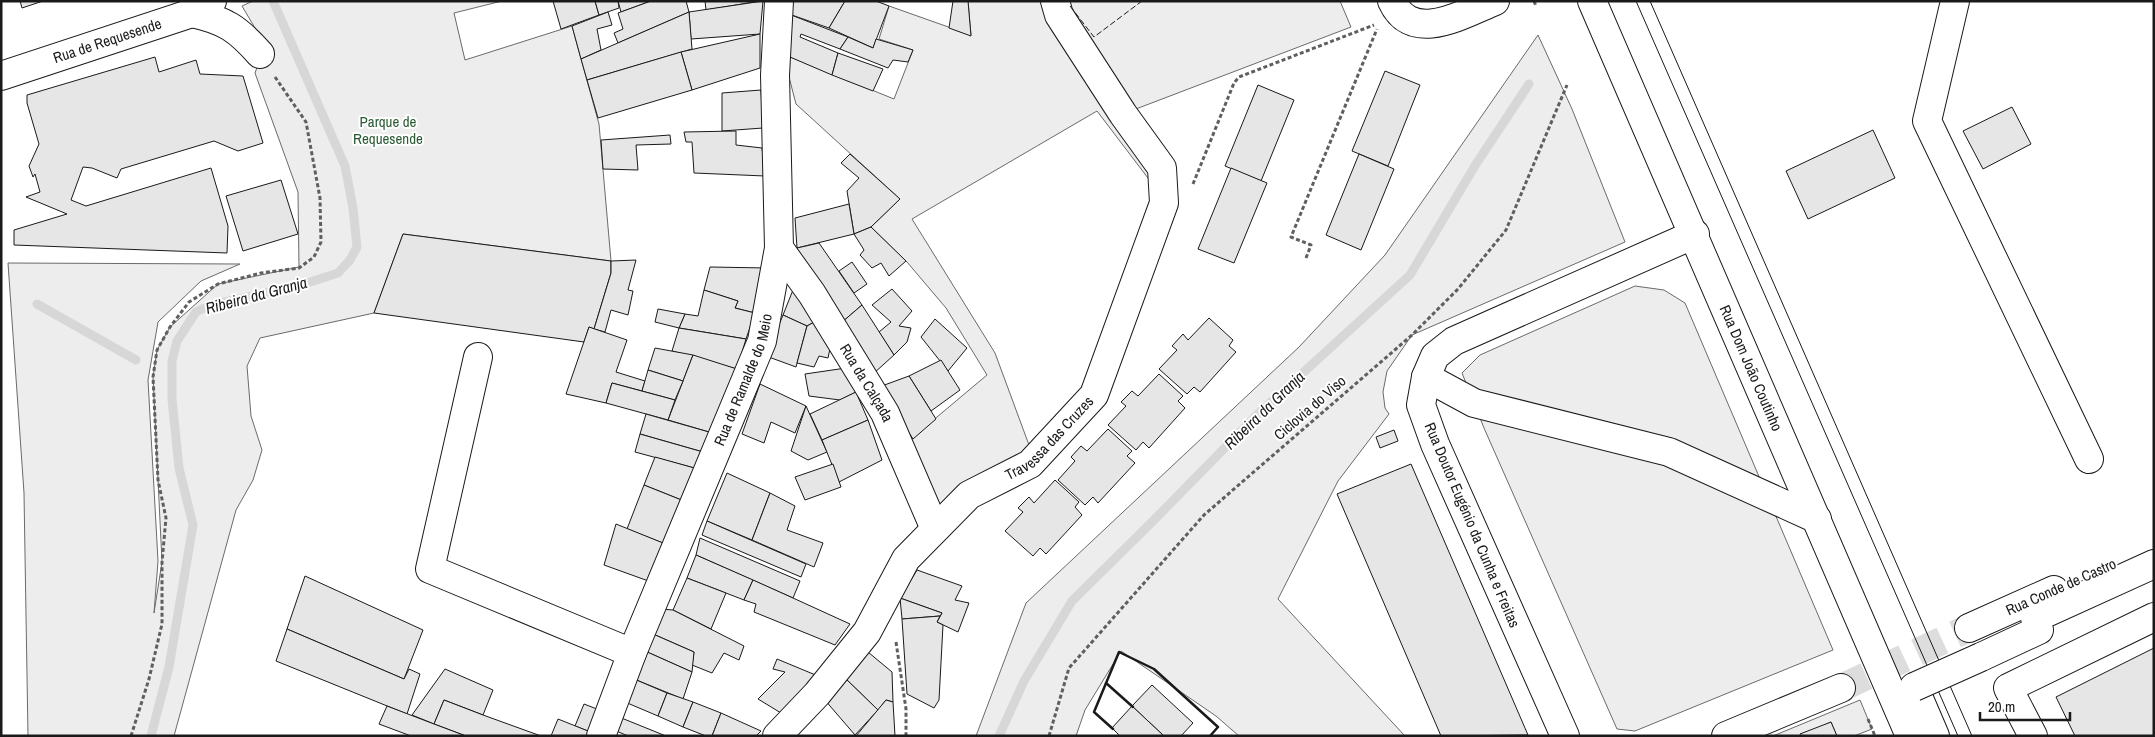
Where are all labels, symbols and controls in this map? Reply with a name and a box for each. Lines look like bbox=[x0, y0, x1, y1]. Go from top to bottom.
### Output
street label: Rua de Requesende bbox=[50, 13, 164, 68]
park label: Parque de Requesende bbox=[353, 111, 423, 149]
water label: Ribeira da Granja bbox=[203, 271, 309, 319]
street label: Rua Dom João Coutinho bbox=[1715, 302, 1788, 434]
street label: Rua de Ramalde do Meio bbox=[708, 312, 777, 449]
street label: Rua da Calçada bbox=[835, 340, 899, 425]
water label: Ribeira da Granja bbox=[1219, 366, 1309, 454]
street label: Ciclovia do Viso bbox=[1269, 370, 1350, 445]
street label: Travessa das Cruzes bbox=[1001, 391, 1098, 485]
street label: Rua Doutor Eugénio da Cunha e Freitas bbox=[1420, 419, 1525, 631]
street label: Rua Conde de Castro bbox=[2002, 553, 2120, 620]
scale bar bbox=[1980, 690, 2070, 722]
text: 20 m bbox=[1988, 696, 2015, 717]

